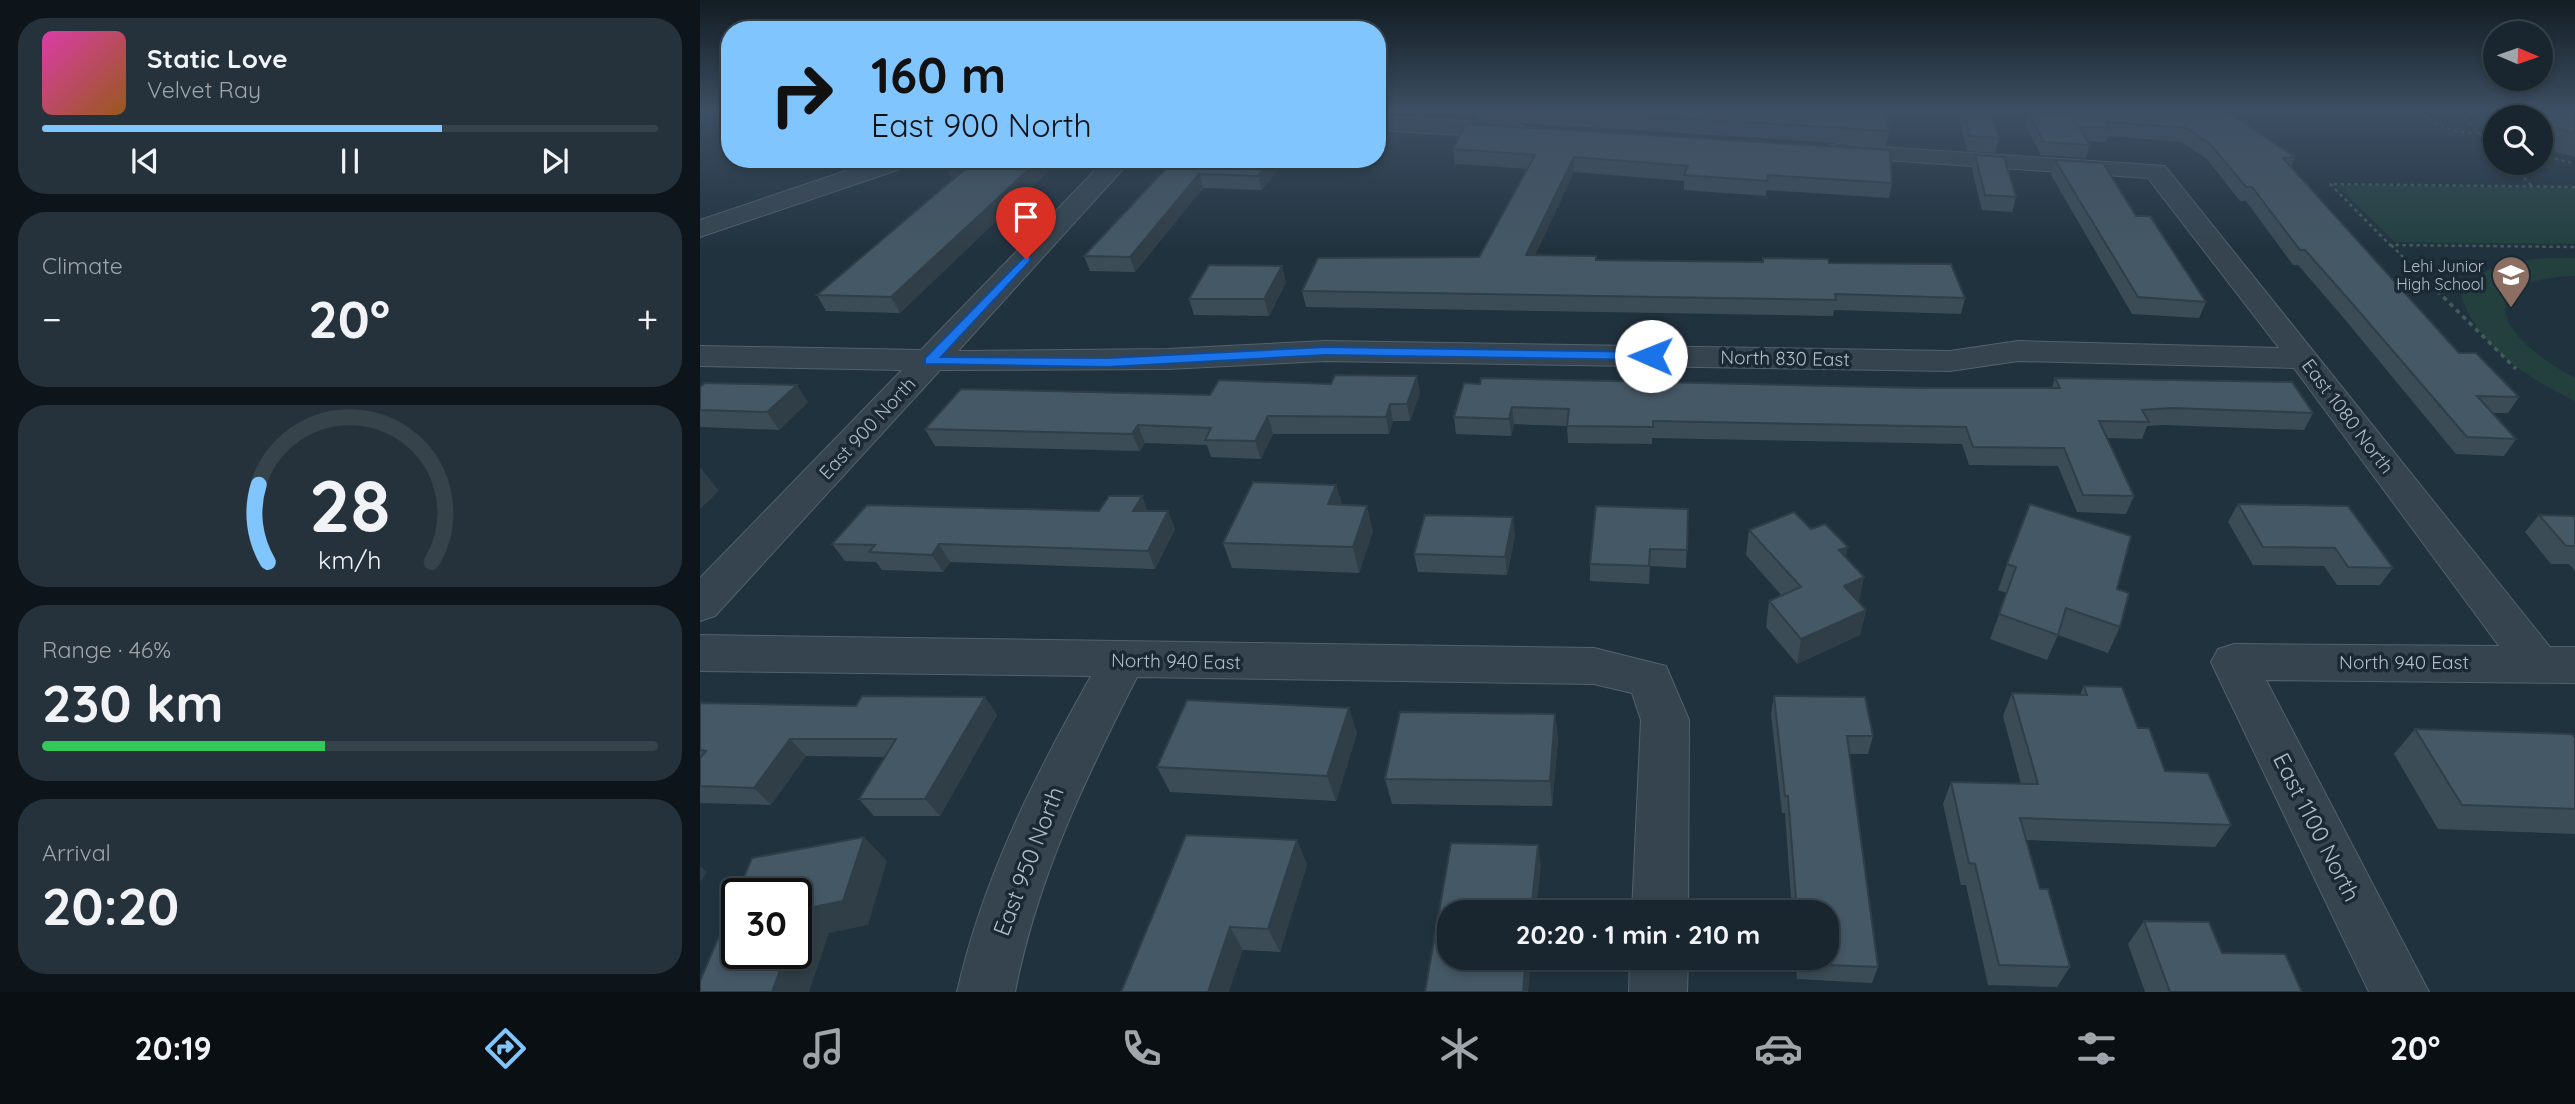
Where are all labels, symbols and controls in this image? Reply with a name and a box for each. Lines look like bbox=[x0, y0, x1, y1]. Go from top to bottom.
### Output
north arrow bbox=[2483, 21, 2553, 91]
map controls bbox=[2483, 21, 2553, 175]
text: Static Love bbox=[147, 42, 288, 75]
text: 160 m bbox=[871, 44, 1006, 105]
icon: right bbox=[756, 49, 847, 140]
text: Velvet Ray bbox=[147, 75, 261, 104]
text: East 900 North bbox=[871, 105, 1092, 145]
button: search bbox=[2483, 105, 2553, 175]
icon: previous bbox=[126, 142, 164, 180]
icon: pause bbox=[331, 142, 369, 180]
icon: next bbox=[536, 142, 574, 180]
pin bbox=[996, 187, 1056, 259]
icon: arrive bbox=[1007, 198, 1045, 236]
text: Climate bbox=[42, 251, 123, 280]
school or university icon: Lehi Junior High School bbox=[2490, 254, 2532, 309]
place label: Lehi Junior High School bbox=[2396, 256, 2484, 294]
text: 20° bbox=[308, 286, 390, 351]
text: − bbox=[42, 295, 62, 343]
text: + bbox=[637, 295, 658, 343]
position arrow bbox=[1614, 319, 1688, 393]
street label: North 830 East bbox=[1720, 345, 1850, 371]
street label: East 1080 North bbox=[2297, 354, 2399, 478]
street label: East 900 North bbox=[814, 372, 920, 484]
text: 28 bbox=[309, 459, 391, 550]
text: km/h bbox=[318, 544, 382, 575]
text: Range · 46% bbox=[42, 635, 171, 664]
street label: North 940 East bbox=[1111, 648, 1241, 674]
street label: North 940 East bbox=[2339, 650, 2469, 674]
text: 230 km bbox=[42, 670, 224, 735]
street label: East 1100 North bbox=[2267, 748, 2367, 906]
street label: East 950 North bbox=[986, 782, 1070, 940]
text: Arrival bbox=[42, 838, 111, 867]
text: 20:20 bbox=[42, 873, 179, 938]
speed limit sign: 30 bbox=[721, 878, 812, 969]
text: 20:20 · 1 min · 210 m bbox=[1516, 918, 1760, 951]
icon: directions bbox=[481, 1024, 530, 1073]
icon: music bbox=[799, 1024, 848, 1073]
icon: phone bbox=[1117, 1024, 1166, 1073]
icon: climate bbox=[1435, 1024, 1484, 1073]
icon: car bbox=[1754, 1024, 1803, 1073]
icon: filters bbox=[2072, 1024, 2121, 1073]
text: 20:19 bbox=[135, 1028, 212, 1068]
text: 20° bbox=[2390, 1028, 2440, 1068]

